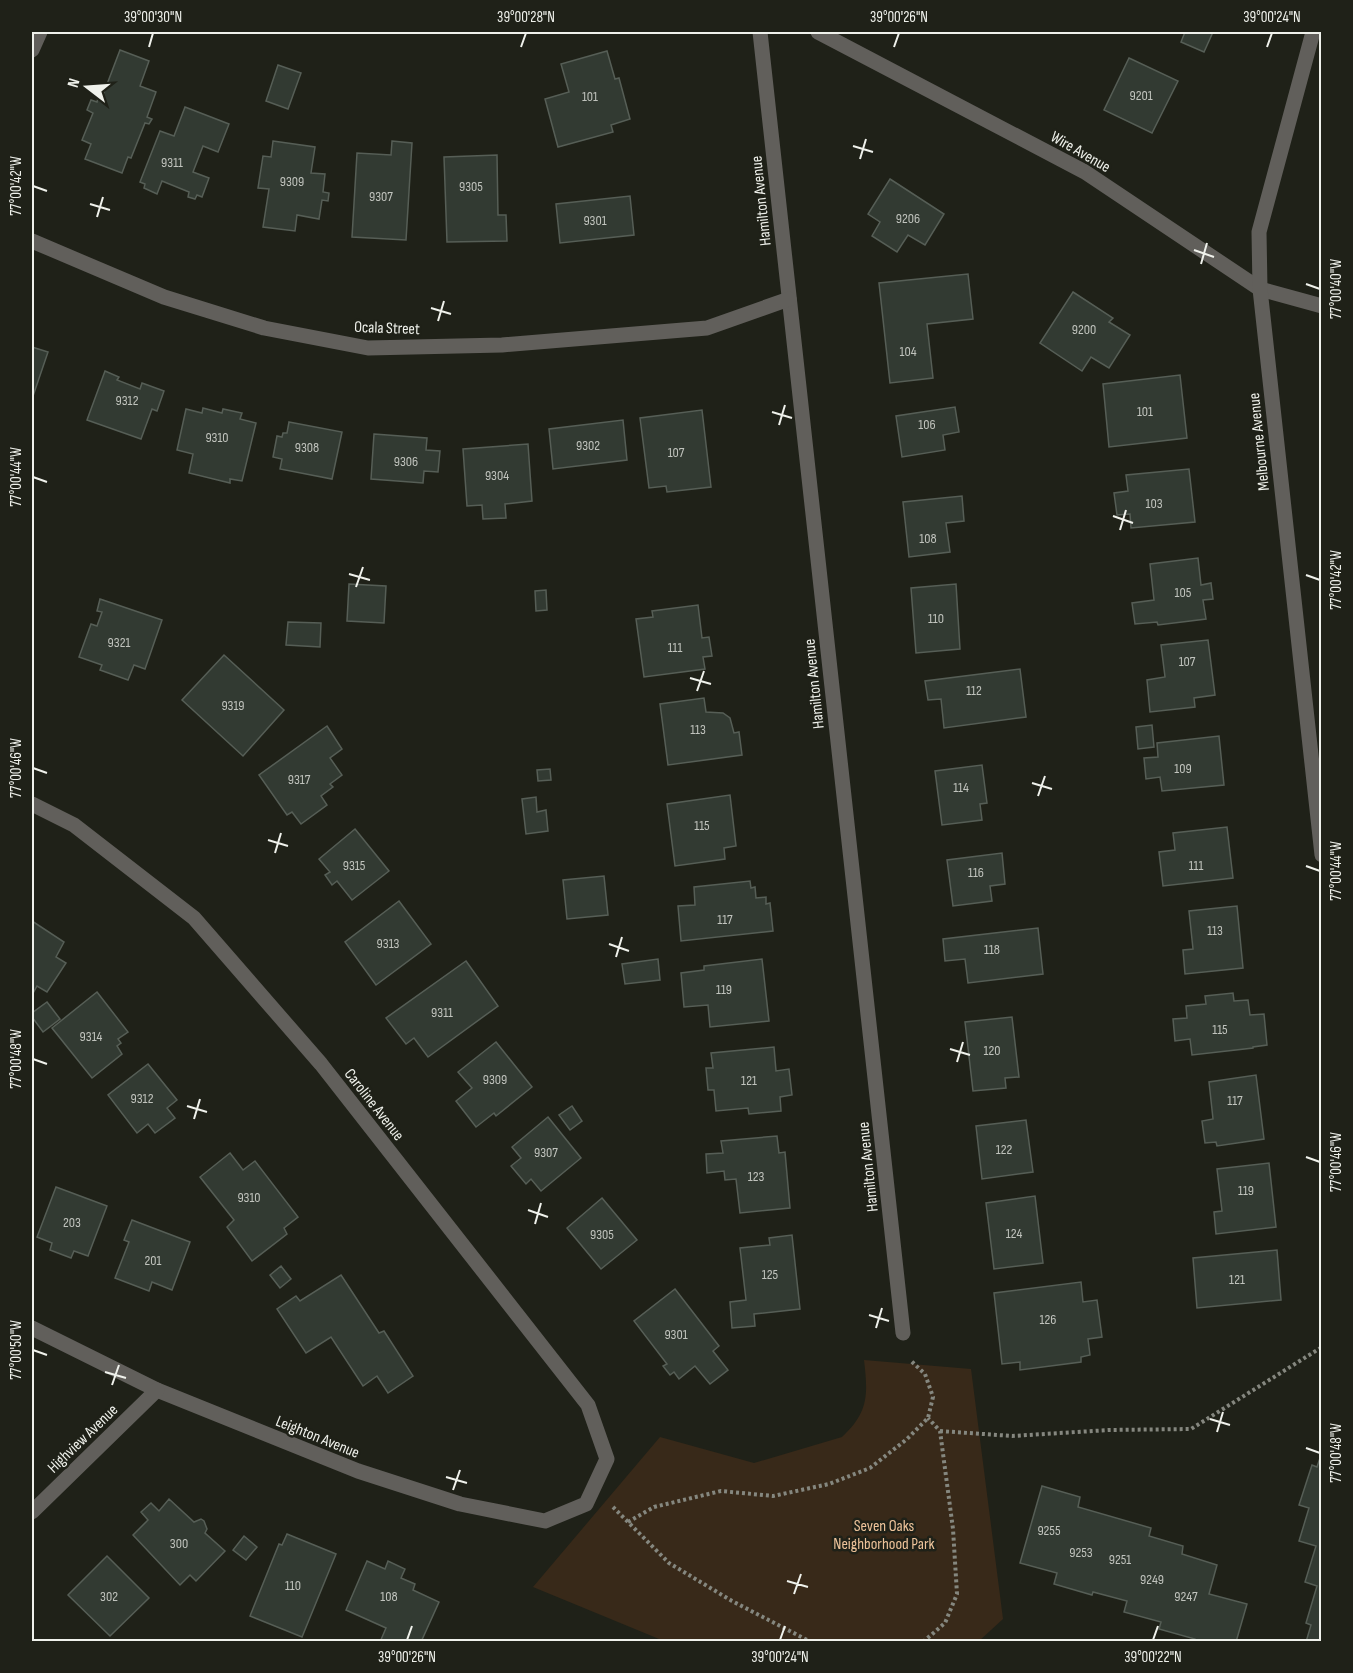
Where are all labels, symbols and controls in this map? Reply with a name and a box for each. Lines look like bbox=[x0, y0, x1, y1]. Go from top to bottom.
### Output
text: 39°00'30"N bbox=[124, 8, 182, 27]
text: 39°00'28"N bbox=[497, 8, 555, 27]
text: 39°00'26"N bbox=[870, 8, 928, 27]
text: 39°00'24"N bbox=[1243, 8, 1301, 27]
north arrow bbox=[57, 57, 117, 117]
text: N bbox=[64, 76, 84, 90]
house number: 9201 bbox=[1129, 87, 1153, 104]
house number: 101 bbox=[582, 88, 598, 105]
street label: Wire Avenue bbox=[1047, 128, 1114, 177]
house number: 9311 bbox=[161, 154, 183, 171]
street label: Hamilton Avenue bbox=[747, 155, 776, 247]
text: 77°00'42"W bbox=[7, 156, 26, 216]
house number: 9309 bbox=[280, 173, 304, 190]
house number: 9305 bbox=[459, 178, 483, 195]
house number: 9307 bbox=[369, 188, 393, 205]
house number: 9206 bbox=[896, 210, 920, 227]
house number: 9301 bbox=[583, 212, 607, 229]
text: 77°00'40"W bbox=[1327, 259, 1346, 319]
street label: Ocala Street bbox=[354, 318, 420, 339]
house number: 9200 bbox=[1072, 321, 1096, 338]
house number: 104 bbox=[900, 343, 917, 360]
house number: 9312 bbox=[116, 392, 139, 409]
street label: Melbourne Avenue bbox=[1245, 392, 1274, 492]
house number: 101 bbox=[1137, 403, 1153, 420]
house number: 106 bbox=[918, 416, 936, 433]
house number: 9310 bbox=[205, 429, 229, 446]
house number: 9302 bbox=[576, 437, 600, 454]
house number: 9308 bbox=[295, 439, 319, 456]
house number: 107 bbox=[668, 444, 685, 461]
text: 77°00'44"W bbox=[7, 447, 26, 507]
house number: 9306 bbox=[394, 453, 418, 470]
house number: 9304 bbox=[485, 467, 509, 484]
house number: 103 bbox=[1145, 495, 1163, 512]
house number: 108 bbox=[919, 530, 937, 547]
text: 77°00'42"W bbox=[1327, 550, 1346, 610]
house number: 105 bbox=[1175, 584, 1192, 601]
house number: 110 bbox=[928, 610, 944, 627]
house number: 9321 bbox=[108, 634, 130, 651]
street label: Hamilton Avenue bbox=[800, 638, 829, 730]
house number: 111 bbox=[668, 639, 682, 656]
house number: 107 bbox=[1179, 653, 1196, 670]
house number: 112 bbox=[966, 682, 982, 699]
house number: 9319 bbox=[221, 697, 245, 714]
house number: 113 bbox=[690, 721, 706, 738]
text: 77°00'46"W bbox=[7, 738, 26, 798]
house number: 109 bbox=[1174, 760, 1192, 777]
house number: 9317 bbox=[288, 771, 311, 788]
house number: 114 bbox=[953, 779, 969, 796]
house number: 115 bbox=[694, 817, 710, 834]
text: 77°00'44"W bbox=[1327, 841, 1346, 901]
house number: 9315 bbox=[343, 857, 366, 874]
house number: 111 bbox=[1189, 857, 1203, 874]
house number: 116 bbox=[968, 864, 984, 881]
house number: 117 bbox=[717, 911, 733, 928]
house number: 113 bbox=[1207, 922, 1223, 939]
house number: 9313 bbox=[377, 935, 400, 952]
house number: 118 bbox=[984, 941, 1000, 958]
house number: 119 bbox=[716, 981, 732, 998]
house number: 9311 bbox=[431, 1004, 453, 1021]
house number: 115 bbox=[1212, 1021, 1228, 1038]
house number: 9314 bbox=[80, 1028, 103, 1045]
text: 77°00'48"W bbox=[7, 1029, 26, 1089]
house number: 120 bbox=[983, 1042, 1001, 1059]
street label: Caroline Avenue bbox=[340, 1065, 408, 1145]
house number: 9309 bbox=[483, 1071, 507, 1088]
house number: 121 bbox=[741, 1072, 757, 1089]
house number: 9312 bbox=[131, 1090, 154, 1107]
house number: 117 bbox=[1227, 1092, 1243, 1109]
street label: Hamilton Avenue bbox=[854, 1121, 883, 1213]
text: 77°00'46"W bbox=[1327, 1132, 1346, 1192]
house number: 122 bbox=[996, 1141, 1013, 1158]
house number: 9307 bbox=[534, 1144, 558, 1161]
house number: 123 bbox=[748, 1168, 764, 1185]
house number: 119 bbox=[1238, 1182, 1254, 1199]
house number: 9310 bbox=[237, 1189, 261, 1206]
house number: 203 bbox=[63, 1214, 81, 1231]
house number: 124 bbox=[1006, 1225, 1022, 1242]
house number: 9305 bbox=[590, 1226, 614, 1243]
house number: 201 bbox=[145, 1252, 162, 1269]
house number: 125 bbox=[762, 1266, 779, 1283]
house number: 121 bbox=[1229, 1271, 1245, 1288]
house number: 126 bbox=[1040, 1311, 1056, 1328]
text: 77°00'50"W bbox=[7, 1320, 26, 1380]
house number: 9301 bbox=[664, 1326, 688, 1343]
street label: Highview Avenue bbox=[44, 1401, 122, 1477]
street label: Leighton Avenue bbox=[273, 1412, 362, 1463]
text: 77°00'48"W bbox=[1327, 1423, 1346, 1483]
park label: Seven Oaks Neighborhood Park bbox=[833, 1517, 935, 1554]
house number: 9255 bbox=[1037, 1522, 1061, 1539]
house number: 300 bbox=[170, 1535, 188, 1552]
house number: 9253 bbox=[1069, 1544, 1093, 1561]
house number: 9251 bbox=[1109, 1551, 1131, 1568]
house number: 9249 bbox=[1140, 1571, 1164, 1588]
house number: 110 bbox=[285, 1577, 301, 1594]
house number: 302 bbox=[100, 1588, 118, 1605]
house number: 108 bbox=[380, 1588, 398, 1605]
house number: 9247 bbox=[1174, 1588, 1198, 1605]
text: 39°00'26"N bbox=[378, 1648, 436, 1667]
text: 39°00'24"N bbox=[751, 1648, 809, 1667]
text: 39°00'22"N bbox=[1124, 1648, 1182, 1667]

